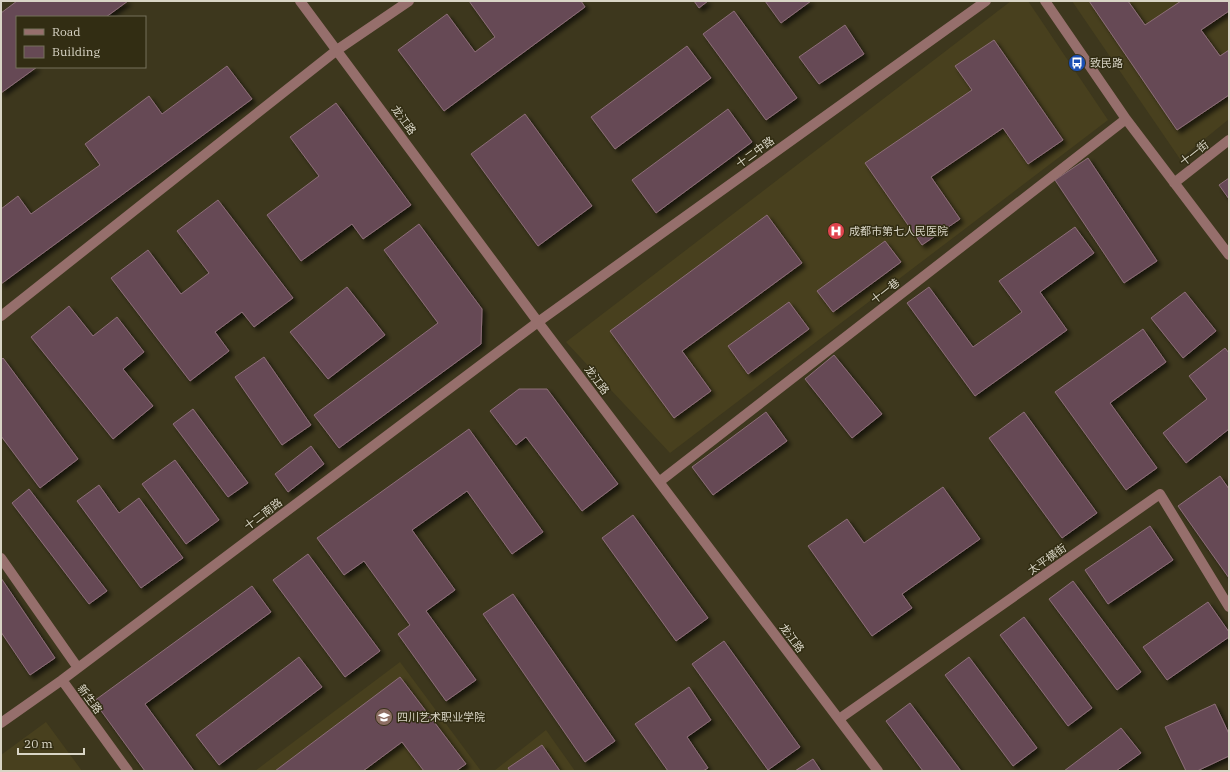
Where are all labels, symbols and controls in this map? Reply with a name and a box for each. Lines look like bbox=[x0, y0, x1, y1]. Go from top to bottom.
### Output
legend bbox=[16, 16, 146, 68]
text: Road bbox=[52, 24, 81, 39]
text: Building bbox=[52, 44, 100, 59]
bus stop icon: 致民路 bbox=[1067, 53, 1087, 73]
place label: 致民路 bbox=[1090, 56, 1123, 70]
street label: 龙江路 bbox=[389, 103, 419, 137]
street label: 十二中路 bbox=[733, 133, 777, 171]
street label: 十一街 bbox=[1177, 137, 1211, 169]
hospital icon: 成都市第七人民医院 bbox=[826, 221, 846, 241]
place label: 成都市第七人民医院 bbox=[849, 224, 948, 238]
street label: 十一巷 bbox=[868, 275, 902, 307]
street label: 龙江路 bbox=[581, 363, 613, 397]
street label: 十二南路 bbox=[241, 495, 285, 533]
street label: 太平横街 bbox=[1025, 541, 1069, 577]
street label: 龙江路 bbox=[776, 621, 808, 655]
street label: 新生路 bbox=[75, 682, 105, 716]
school or university icon: 四川艺术职业学院 bbox=[374, 707, 394, 727]
place label: 四川艺术职业学院 bbox=[397, 710, 485, 724]
scale bar bbox=[18, 730, 84, 756]
text: 20 m bbox=[24, 736, 53, 751]

